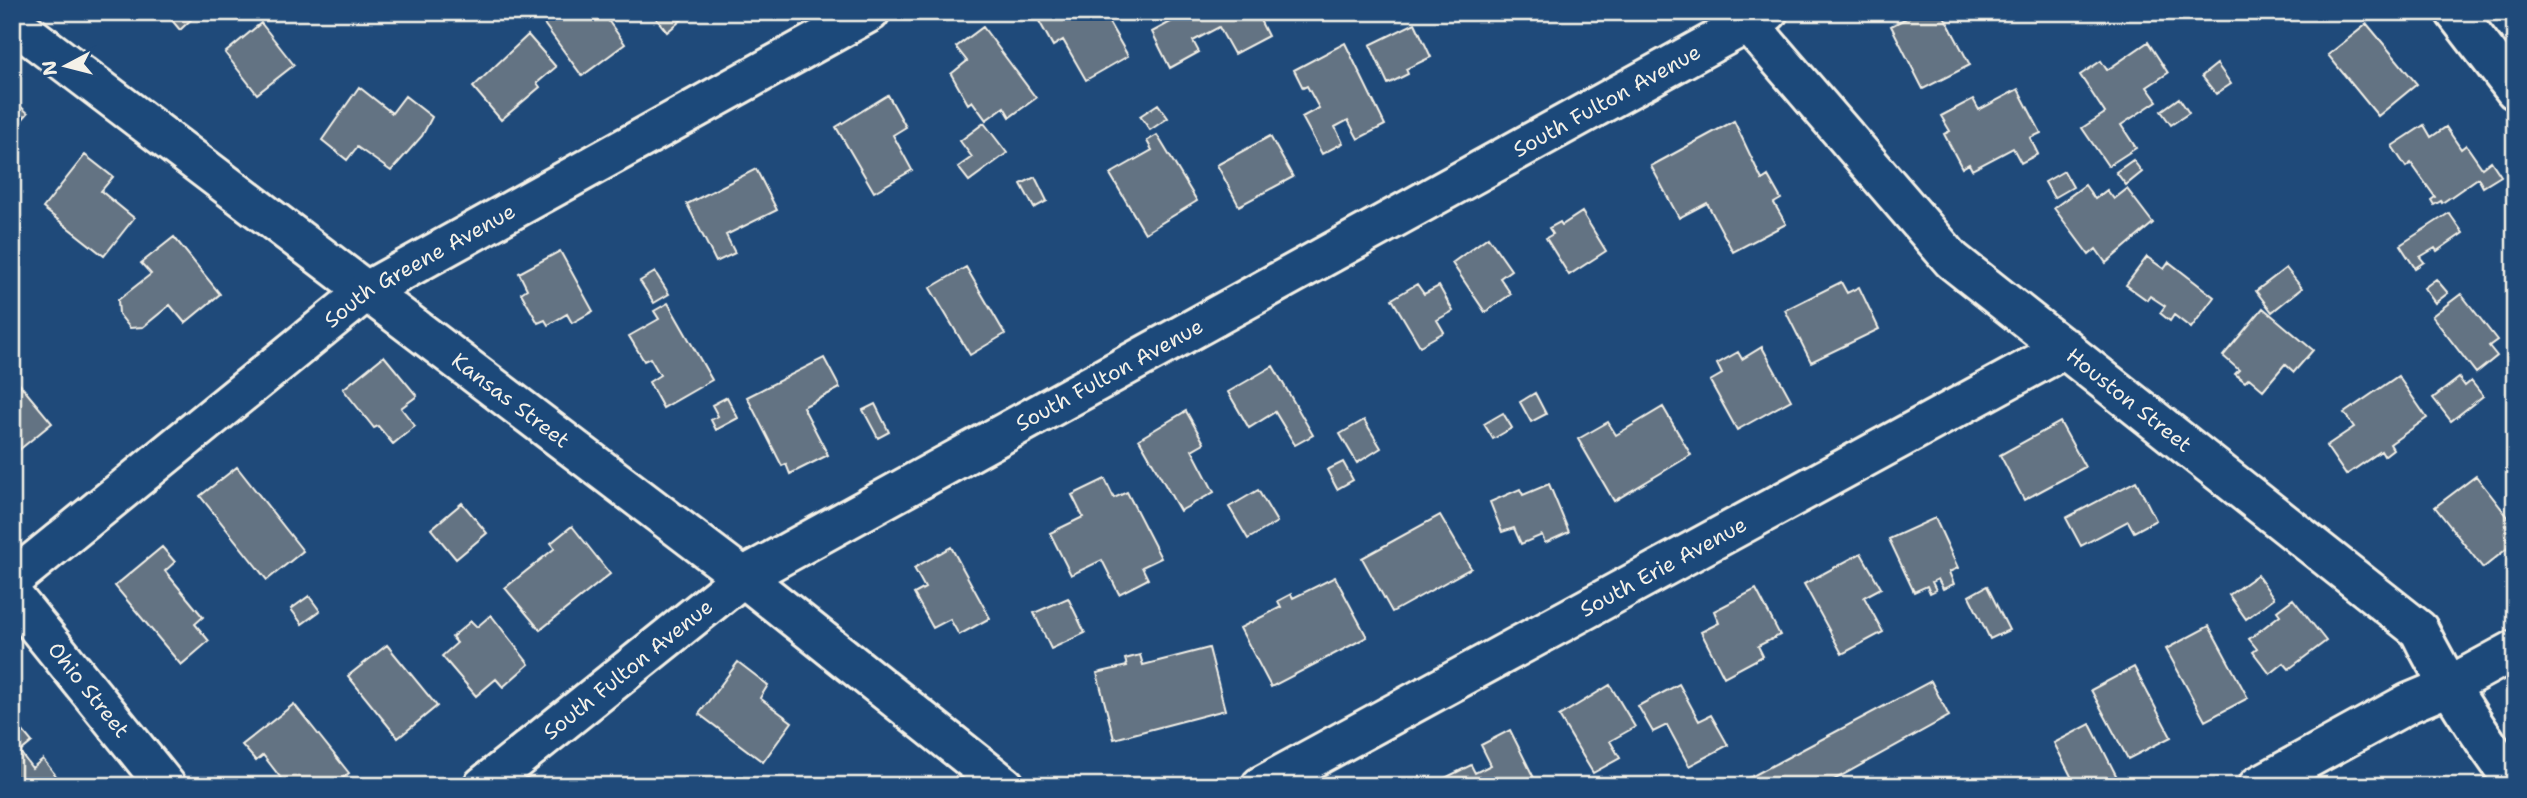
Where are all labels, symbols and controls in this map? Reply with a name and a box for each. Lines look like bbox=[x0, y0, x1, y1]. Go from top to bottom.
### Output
north arrow bbox=[32, 32, 102, 102]
street label: South Fulton Avenue bbox=[1508, 38, 1706, 164]
text: N bbox=[36, 59, 63, 77]
street label: South Greene Avenue bbox=[318, 197, 520, 334]
street label: South Fulton Avenue bbox=[1011, 312, 1208, 438]
street label: Houston Street bbox=[2060, 342, 2198, 459]
street label: Kansas Street bbox=[446, 347, 575, 454]
street label: South Erie Avenue bbox=[1575, 510, 1752, 624]
street label: South Fulton Avenue bbox=[537, 593, 719, 746]
street label: Ohio Street bbox=[42, 636, 136, 744]

